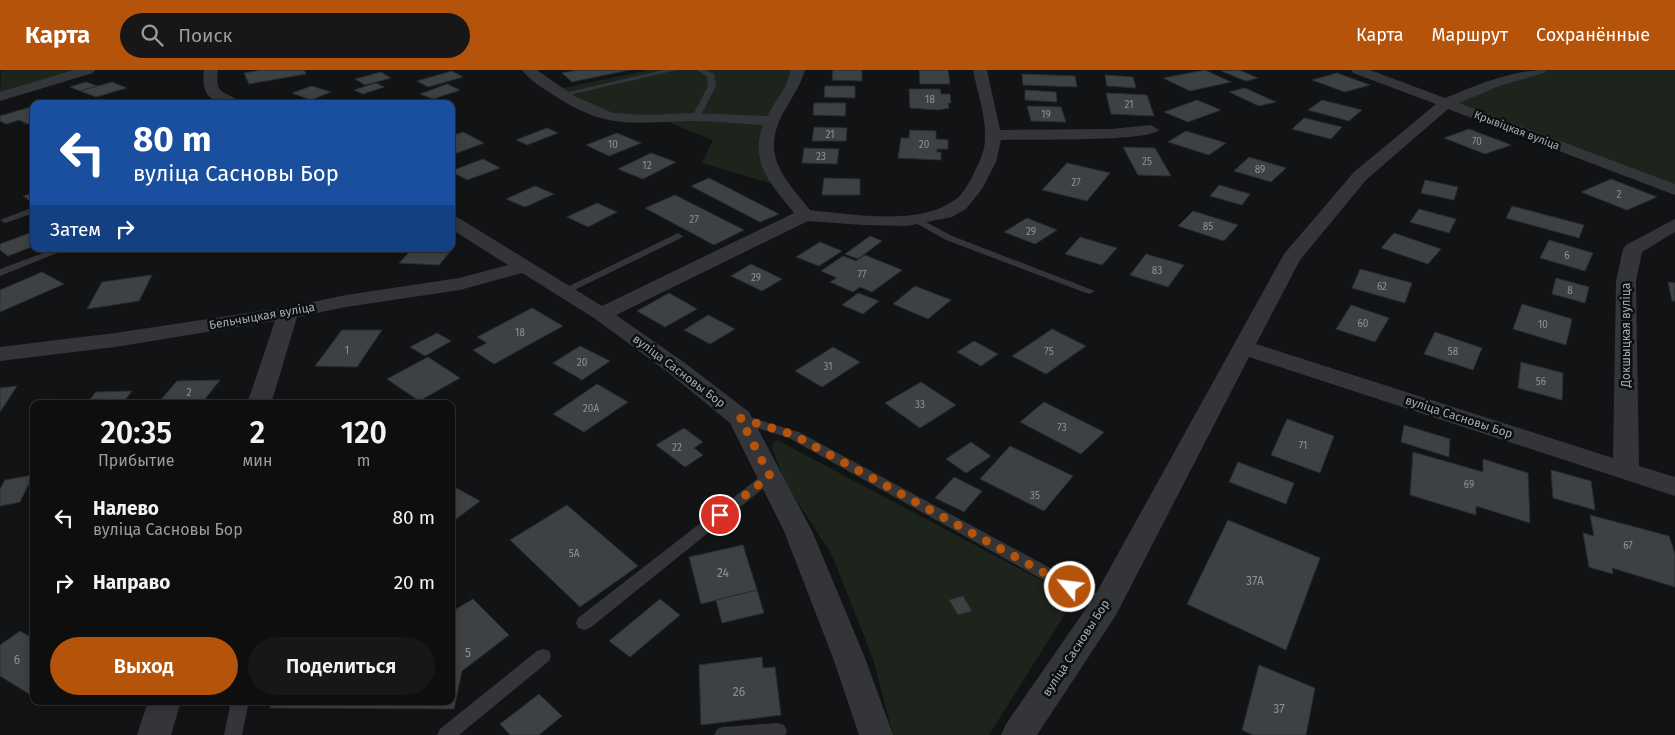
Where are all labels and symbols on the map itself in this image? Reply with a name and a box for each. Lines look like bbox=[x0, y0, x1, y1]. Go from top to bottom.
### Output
house number: 18 bbox=[925, 94, 935, 106]
house number: 21 bbox=[1124, 99, 1134, 111]
street label: Крывіцкая вуліца bbox=[1472, 108, 1561, 153]
house number: 19 bbox=[1041, 109, 1051, 121]
house number: 21 bbox=[825, 129, 835, 141]
house number: 70 bbox=[1472, 136, 1482, 148]
house number: 10 bbox=[608, 139, 618, 151]
house number: 20 bbox=[919, 139, 930, 151]
house number: 23 bbox=[816, 151, 826, 163]
house number: 25 bbox=[1142, 156, 1152, 168]
house number: 12 bbox=[642, 160, 652, 172]
house number: 89 bbox=[1255, 164, 1265, 176]
house number: 27 bbox=[1071, 177, 1081, 189]
house number: 2 bbox=[1617, 189, 1622, 201]
house number: 27 bbox=[689, 214, 699, 226]
house number: 85 bbox=[1203, 221, 1213, 233]
house number: 29 bbox=[1026, 226, 1036, 238]
house number: 6 bbox=[1564, 250, 1570, 262]
house number: 83 bbox=[1152, 265, 1162, 277]
house number: 77 bbox=[858, 269, 867, 281]
house number: 29 bbox=[751, 272, 761, 284]
house number: 62 bbox=[1377, 281, 1387, 293]
street label: Докшыцкая вуліца bbox=[1619, 283, 1633, 388]
house number: 8 bbox=[1567, 285, 1573, 297]
street label: Бельчыцкая вуліца bbox=[208, 300, 316, 332]
house number: 60 bbox=[1358, 318, 1369, 330]
house number: 10 bbox=[1538, 319, 1548, 331]
house number: 18 bbox=[515, 327, 525, 339]
street label: вуліца Сасновы Бор bbox=[630, 332, 728, 410]
house number: 1 bbox=[345, 345, 349, 357]
house number: 75 bbox=[1044, 346, 1054, 358]
house number: 58 bbox=[1448, 346, 1459, 358]
house number: 20 bbox=[577, 357, 588, 369]
house number: 31 bbox=[823, 361, 833, 373]
house number: 56 bbox=[1536, 376, 1546, 388]
house number: 2 bbox=[187, 387, 192, 399]
street label: вуліца Сасновы Бор bbox=[1403, 393, 1515, 441]
house number: 33 bbox=[915, 399, 925, 411]
house number: 20А bbox=[583, 403, 599, 415]
house number: 73 bbox=[1057, 422, 1067, 434]
house number: 71 bbox=[1299, 440, 1307, 452]
house number: 22 bbox=[672, 442, 682, 454]
house number: 69 bbox=[1464, 479, 1474, 491]
house number: 35 bbox=[1030, 490, 1040, 502]
pin bbox=[699, 494, 741, 536]
house number: 67 bbox=[1623, 540, 1633, 552]
house number: 5А bbox=[569, 548, 580, 560]
position arrow bbox=[1043, 560, 1095, 612]
house number: 24 bbox=[717, 566, 730, 580]
house number: 37А bbox=[1246, 574, 1264, 588]
street label: вуліца Сасновы Бор bbox=[1040, 597, 1112, 699]
house number: 5 bbox=[465, 646, 471, 660]
house number: 6 bbox=[14, 653, 20, 667]
house number: 26 bbox=[733, 685, 745, 699]
house number: 37 bbox=[1273, 702, 1285, 716]

